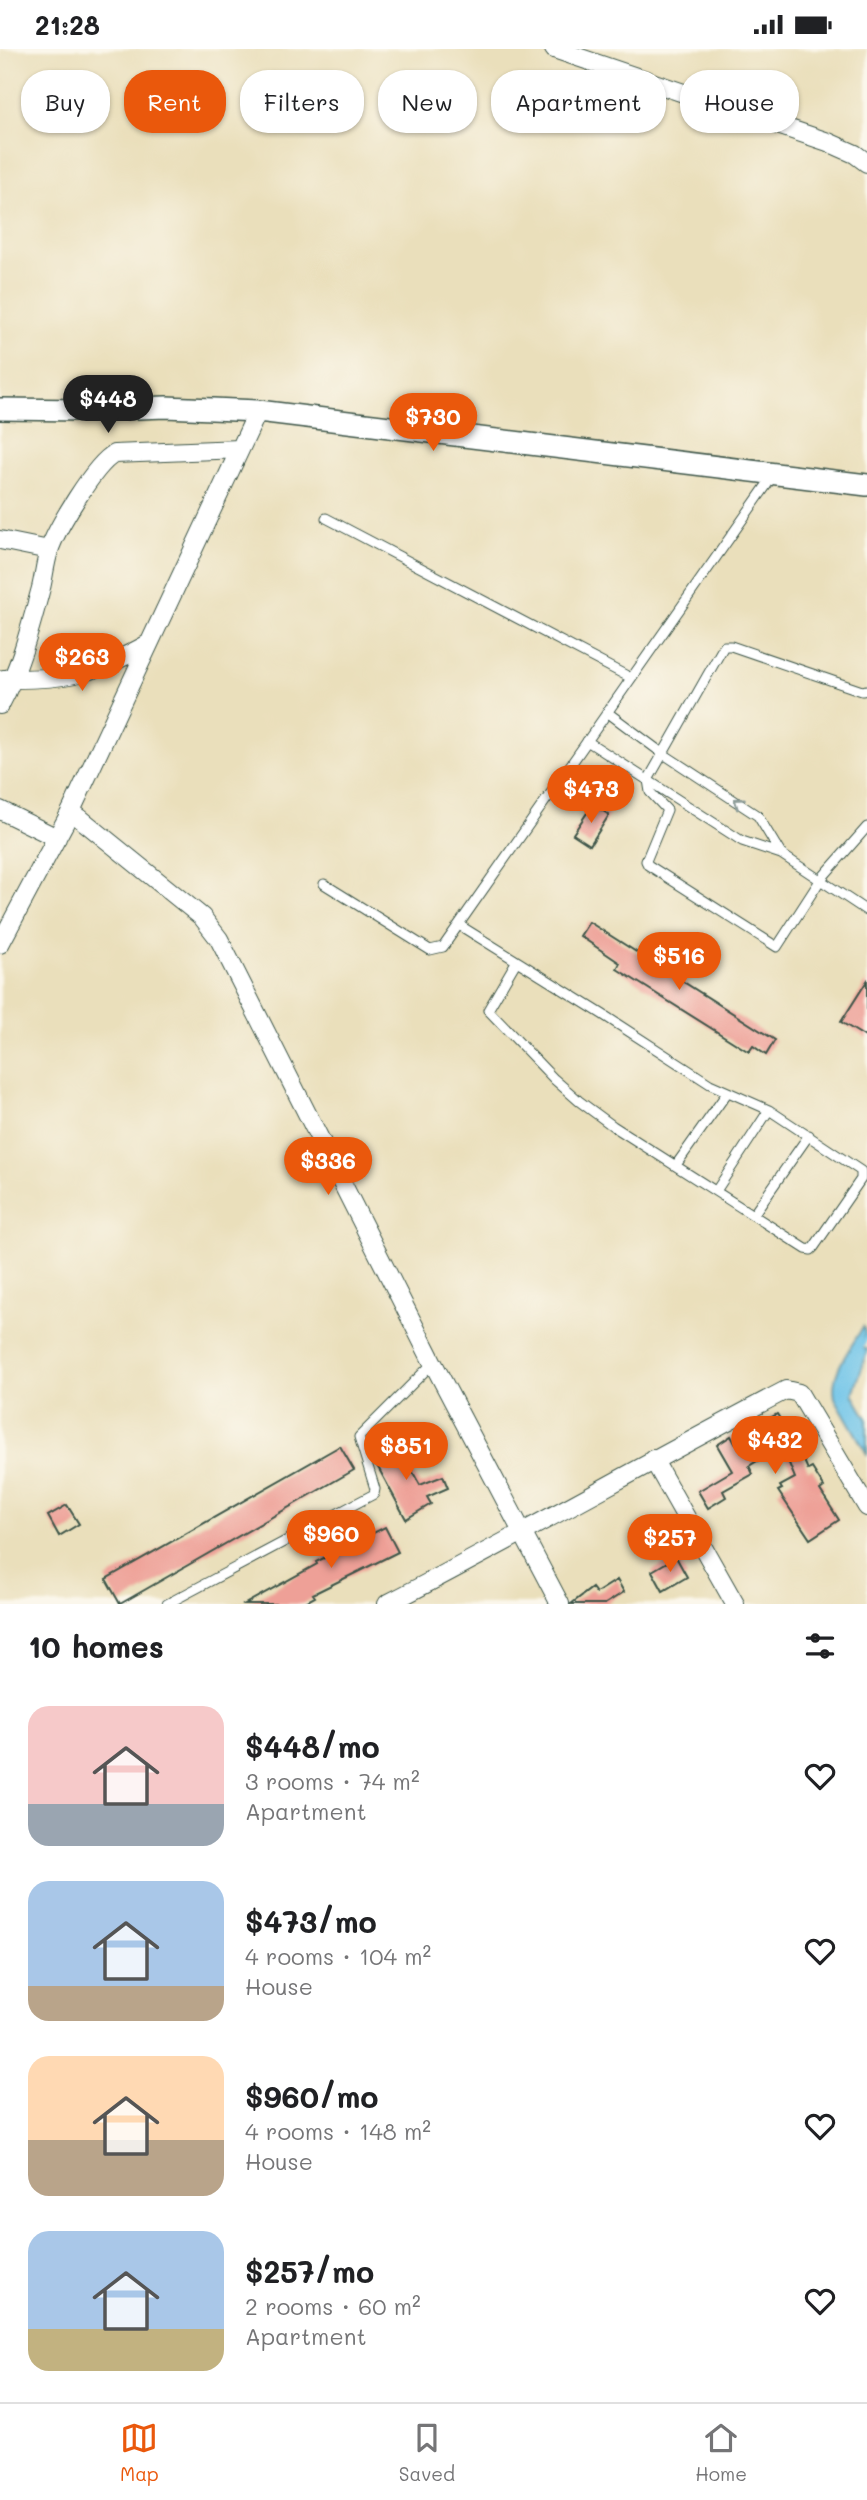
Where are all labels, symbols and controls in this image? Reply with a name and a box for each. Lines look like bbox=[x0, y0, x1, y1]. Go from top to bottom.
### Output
text: 21:28 bbox=[35, 8, 100, 42]
chip: Buy bbox=[21, 70, 110, 133]
chip: Rent bbox=[124, 70, 226, 133]
chip: Filters bbox=[240, 70, 364, 133]
chip: New bbox=[378, 70, 477, 133]
chip: Apartment bbox=[491, 70, 666, 133]
chip: House bbox=[680, 70, 799, 133]
pin: $448 bbox=[67, 375, 149, 435]
text: $448 bbox=[79, 383, 137, 413]
pin: $730 bbox=[392, 393, 474, 453]
text: $730 bbox=[405, 401, 461, 431]
pin: $263 bbox=[41, 633, 123, 693]
text: $263 bbox=[55, 641, 109, 671]
pin: $473 bbox=[550, 765, 632, 825]
text: $473 bbox=[563, 773, 619, 803]
one-way arrow bbox=[733, 798, 746, 810]
pin: $516 bbox=[638, 933, 720, 992]
text: $516 bbox=[653, 940, 705, 970]
pin: $336 bbox=[287, 1137, 369, 1197]
text: $336 bbox=[300, 1145, 356, 1175]
pin: $432 bbox=[734, 1417, 816, 1476]
pin: $851 bbox=[365, 1423, 447, 1482]
text: $432 bbox=[747, 1424, 803, 1454]
text: $851 bbox=[380, 1430, 432, 1460]
pin: $960 bbox=[290, 1511, 372, 1570]
pin: $257 bbox=[629, 1515, 711, 1574]
text: $960 bbox=[303, 1518, 359, 1548]
text: $257 bbox=[643, 1522, 697, 1552]
text: 10 homes bbox=[28, 1626, 164, 1666]
icon: filters bbox=[801, 1627, 839, 1665]
text: $448/mo bbox=[245, 1726, 380, 1766]
icon: home bbox=[84, 1734, 168, 1818]
icon: heart bbox=[801, 1757, 839, 1795]
text: 3 rooms · 74 m² bbox=[245, 1766, 420, 1796]
text: Apartment bbox=[245, 1796, 367, 1826]
text: $473/mo bbox=[245, 1901, 377, 1941]
icon: home bbox=[84, 1909, 168, 1993]
icon: heart bbox=[801, 1932, 839, 1970]
text: 4 rooms · 104 m² bbox=[245, 1941, 431, 1971]
text: House bbox=[245, 1971, 313, 2001]
text: $960/mo bbox=[245, 2076, 379, 2116]
icon: home bbox=[84, 2084, 168, 2168]
icon: heart bbox=[801, 2107, 839, 2145]
text: 4 rooms · 148 m² bbox=[245, 2116, 431, 2146]
text: House bbox=[245, 2146, 313, 2176]
text: $257/mo bbox=[245, 2251, 374, 2291]
icon: home bbox=[84, 2259, 168, 2343]
icon: heart bbox=[801, 2282, 839, 2320]
text: 2 rooms · 60 m² bbox=[245, 2291, 421, 2321]
text: Apartment bbox=[245, 2321, 367, 2351]
tab: Map bbox=[120, 2419, 159, 2486]
tab: Saved bbox=[399, 2419, 455, 2486]
tab: Home bbox=[695, 2419, 747, 2486]

